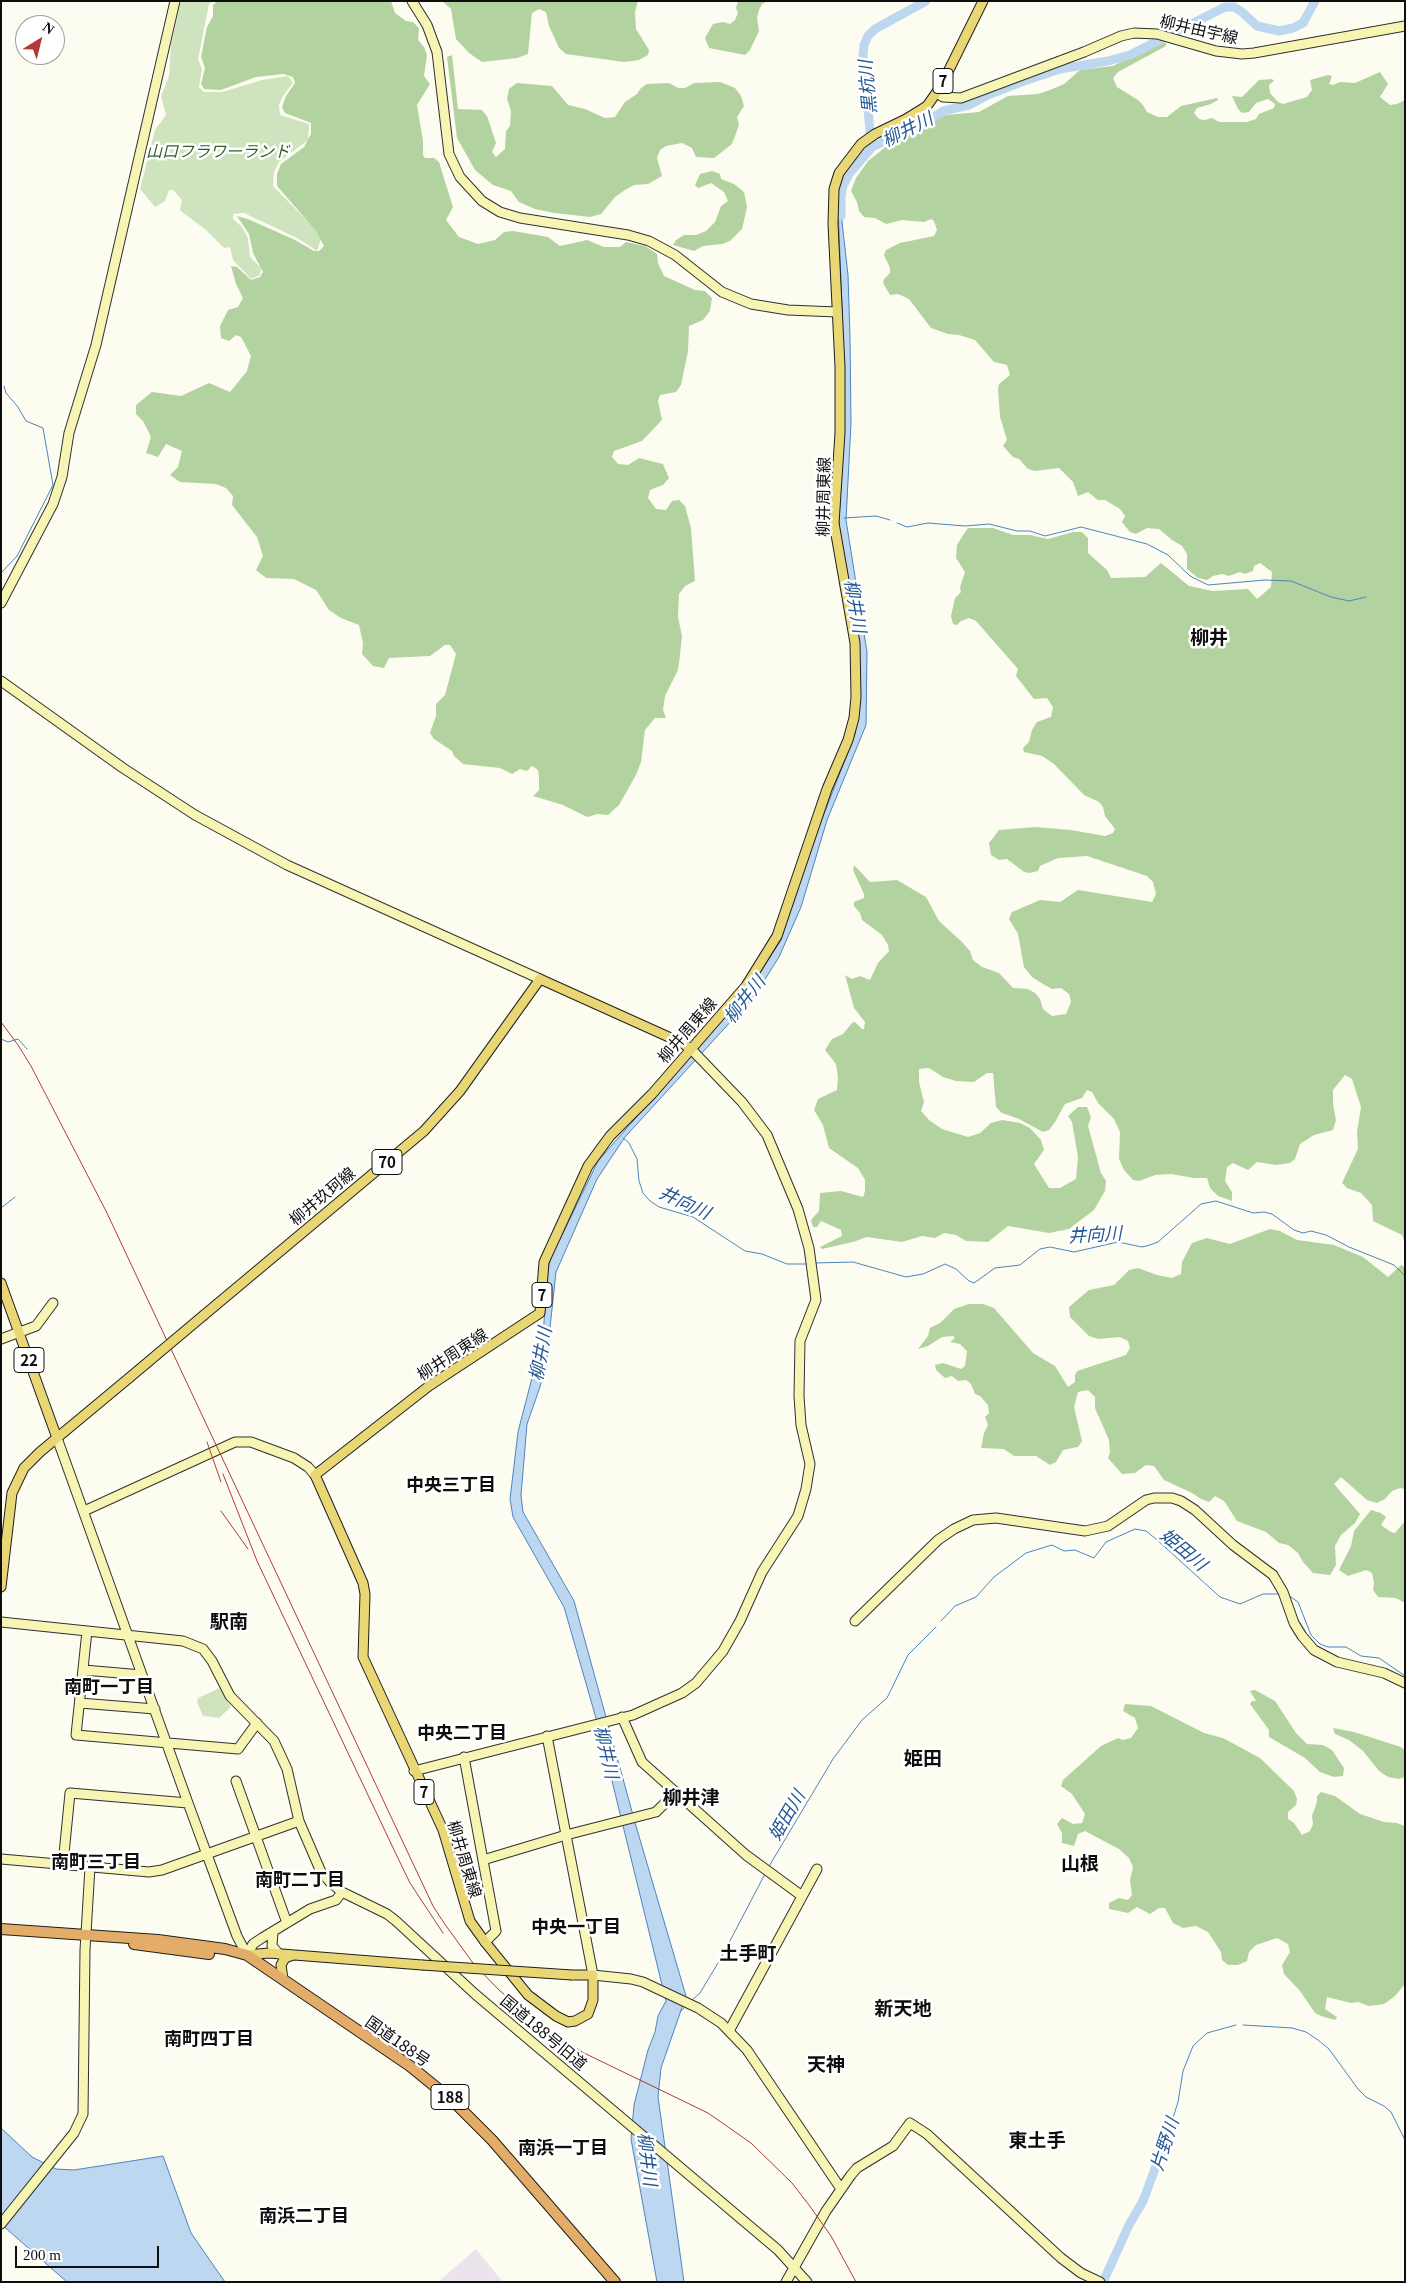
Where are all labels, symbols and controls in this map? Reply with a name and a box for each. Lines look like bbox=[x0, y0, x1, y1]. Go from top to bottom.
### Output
street label: 柳井由宇線 bbox=[1158, 11, 1240, 47]
north arrow bbox=[15, 15, 65, 65]
text: N bbox=[40, 19, 57, 37]
water label: 黒杭川 bbox=[854, 59, 880, 115]
road number: 7 bbox=[933, 68, 953, 94]
water label: 柳井川 bbox=[878, 107, 936, 151]
park label: 山口フラワーランド bbox=[146, 141, 290, 161]
street label: 柳井周東線 bbox=[813, 457, 833, 537]
water label: 柳井川 bbox=[841, 578, 871, 634]
district label: 柳井 bbox=[1190, 626, 1228, 648]
water label: 柳井川 bbox=[719, 971, 769, 1027]
street label: 柳井周東線 bbox=[654, 994, 720, 1066]
road number: 70 bbox=[372, 1150, 402, 1174]
street label: 柳井玖珂線 bbox=[285, 1163, 359, 1229]
water label: 井向川 bbox=[656, 1181, 714, 1223]
water label: 井向川 bbox=[1067, 1222, 1123, 1246]
road number: 7 bbox=[532, 1282, 552, 1308]
street label: 柳井周東線 bbox=[413, 1324, 491, 1384]
water label: 柳井川 bbox=[525, 1326, 555, 1382]
road number: 22 bbox=[14, 1348, 44, 1372]
district label: 中央三丁目 bbox=[406, 1473, 496, 1495]
water label: 姫田川 bbox=[1156, 1523, 1212, 1575]
district label: 駅南 bbox=[210, 1610, 248, 1632]
district label: 南町一丁目 bbox=[64, 1675, 154, 1697]
district label: 中央二丁目 bbox=[417, 1721, 507, 1743]
water label: 柳井川 bbox=[590, 1723, 624, 1781]
district label: 姫田 bbox=[904, 1747, 942, 1769]
road number: 7 bbox=[414, 1780, 434, 1804]
district label: 柳井津 bbox=[663, 1786, 719, 1808]
water label: 姫田川 bbox=[763, 1786, 809, 1844]
street label: 柳井周東線 bbox=[444, 1818, 486, 1900]
district label: 南町三丁目 bbox=[51, 1850, 141, 1872]
district label: 山根 bbox=[1061, 1852, 1099, 1874]
district label: 南町二丁目 bbox=[255, 1868, 345, 1890]
district label: 中央一丁目 bbox=[531, 1915, 621, 1937]
district label: 土手町 bbox=[720, 1942, 776, 1964]
street label: 国道188号旧道 bbox=[497, 1990, 591, 2074]
district label: 新天地 bbox=[875, 1997, 931, 2019]
street label: 国道188号 bbox=[362, 2012, 434, 2070]
district label: 南町四丁目 bbox=[164, 2027, 254, 2049]
district label: 天神 bbox=[807, 2053, 845, 2075]
road number: 188 bbox=[431, 2084, 469, 2110]
water label: 片野川 bbox=[1145, 2115, 1183, 2173]
district label: 東土手 bbox=[1009, 2129, 1065, 2151]
water label: 柳井川 bbox=[634, 2131, 662, 2187]
district label: 南浜一丁目 bbox=[518, 2136, 608, 2158]
district label: 南浜二丁目 bbox=[259, 2204, 349, 2226]
scale bar bbox=[18, 2236, 161, 2268]
text: 200 m bbox=[23, 2247, 61, 2263]

